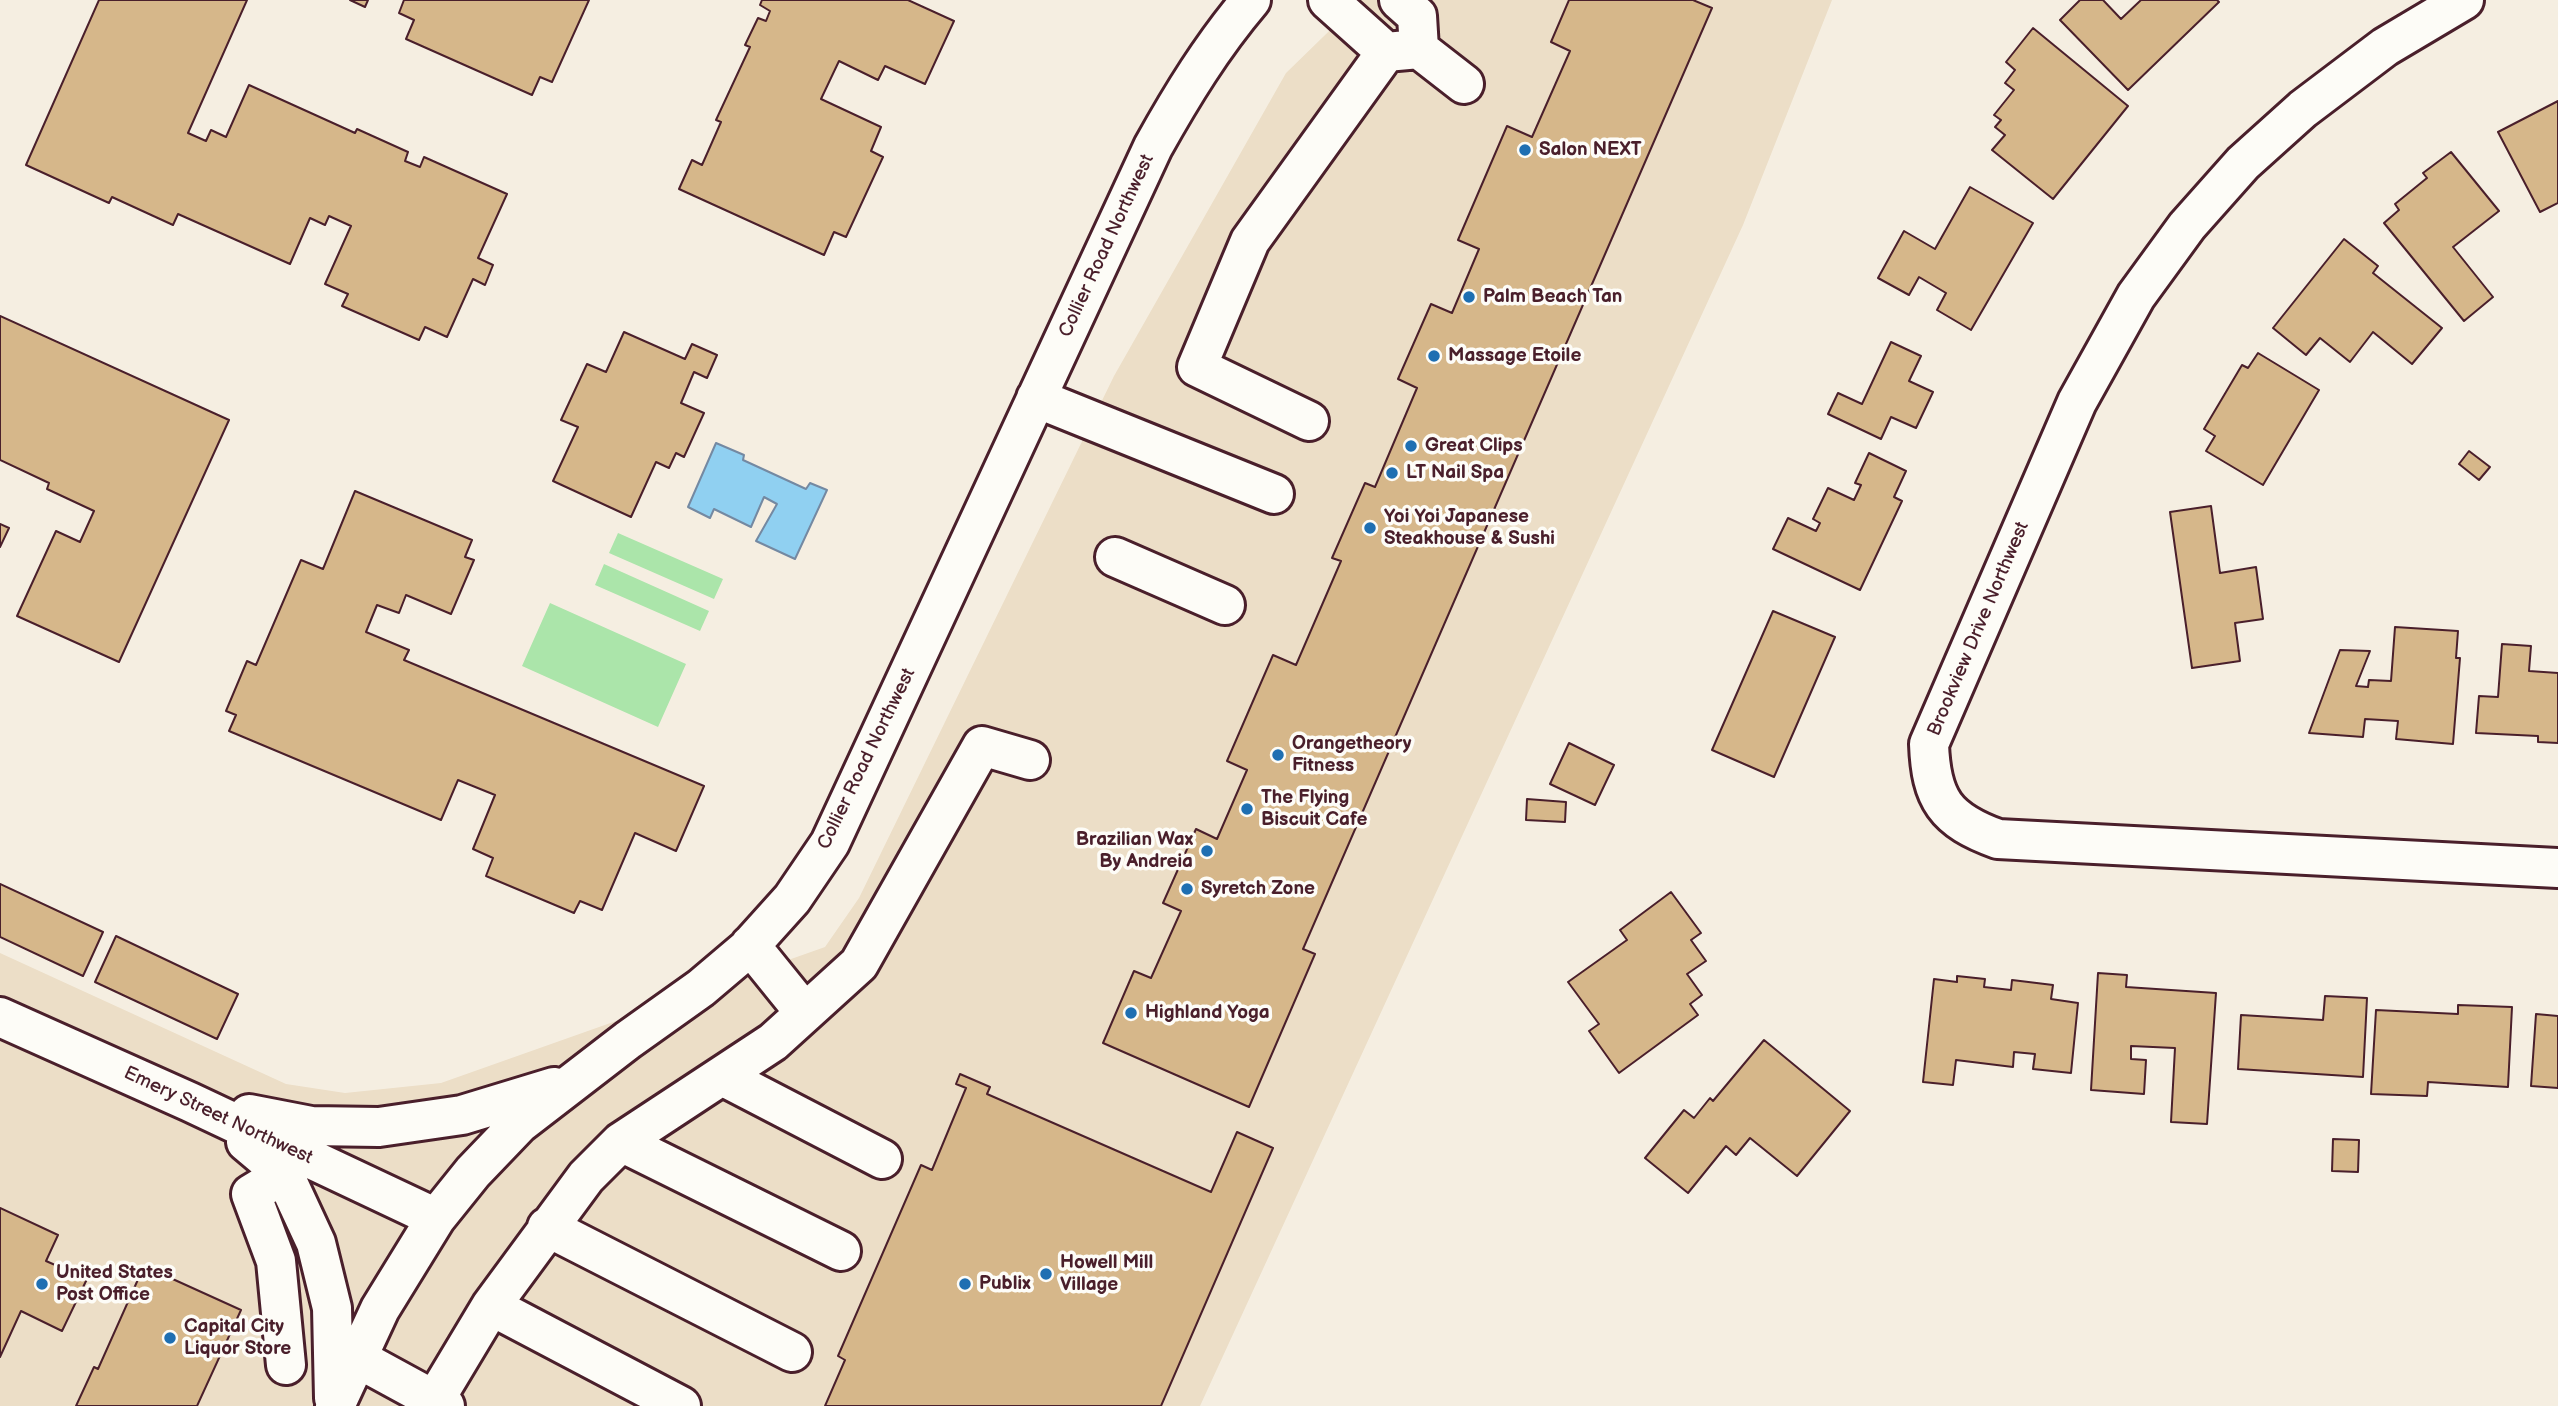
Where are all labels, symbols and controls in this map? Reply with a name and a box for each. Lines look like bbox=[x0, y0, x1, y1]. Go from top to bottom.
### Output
place label: Salon NEXT bbox=[1539, 139, 1641, 161]
marker: Salon NEXT bbox=[1517, 142, 1533, 158]
street label: Collier Road Northwest bbox=[1055, 151, 1159, 341]
place label: Palm Beach Tan bbox=[1483, 286, 1622, 308]
marker: Palm Beach Tan bbox=[1461, 289, 1477, 305]
place label: Massage Etoile bbox=[1448, 345, 1581, 367]
marker: Massage Etoile bbox=[1426, 348, 1442, 364]
place label: Great Clips bbox=[1425, 435, 1523, 457]
marker: Great Clips bbox=[1403, 438, 1419, 454]
place label: LT Nail Spa bbox=[1406, 462, 1504, 484]
marker: LT Nail Spa bbox=[1384, 465, 1400, 481]
place label: Yoi Yoi Japanese Steakhouse & Sushi bbox=[1384, 506, 1555, 550]
street label: Brookview Drive Northwest bbox=[1924, 519, 2034, 739]
marker: Yoi Yoi Japanese Steakhouse & Sushi bbox=[1362, 520, 1378, 536]
street label: Collier Road Northwest bbox=[813, 665, 921, 853]
place label: Orangetheory Fitness bbox=[1292, 733, 1411, 777]
marker: Orangetheory Fitness bbox=[1270, 747, 1286, 763]
place label: The Flying Biscuit Cafe bbox=[1261, 787, 1367, 831]
marker: The Flying Biscuit Cafe bbox=[1239, 801, 1255, 817]
place label: Brazilian Wax By Andreia bbox=[1076, 829, 1193, 873]
marker: Brazilian Wax By Andreia bbox=[1199, 843, 1215, 859]
place label: Syretch Zone bbox=[1201, 878, 1315, 900]
marker: Syretch Zone bbox=[1179, 881, 1195, 897]
place label: Highland Yoga bbox=[1145, 1002, 1270, 1024]
marker: Highland Yoga bbox=[1123, 1005, 1139, 1021]
street label: Emery Street Northwest bbox=[120, 1062, 316, 1170]
place label: Howell Mill Village bbox=[1060, 1252, 1153, 1296]
place label: United States Post Office bbox=[56, 1262, 173, 1306]
marker: Howell Mill Village bbox=[1038, 1266, 1054, 1282]
place label: Publix bbox=[979, 1273, 1031, 1295]
marker: United States Post Office bbox=[34, 1276, 50, 1292]
marker: Publix bbox=[957, 1276, 973, 1292]
place label: Capital City Liquor Store bbox=[184, 1316, 291, 1360]
marker: Capital City Liquor Store bbox=[162, 1330, 178, 1346]

